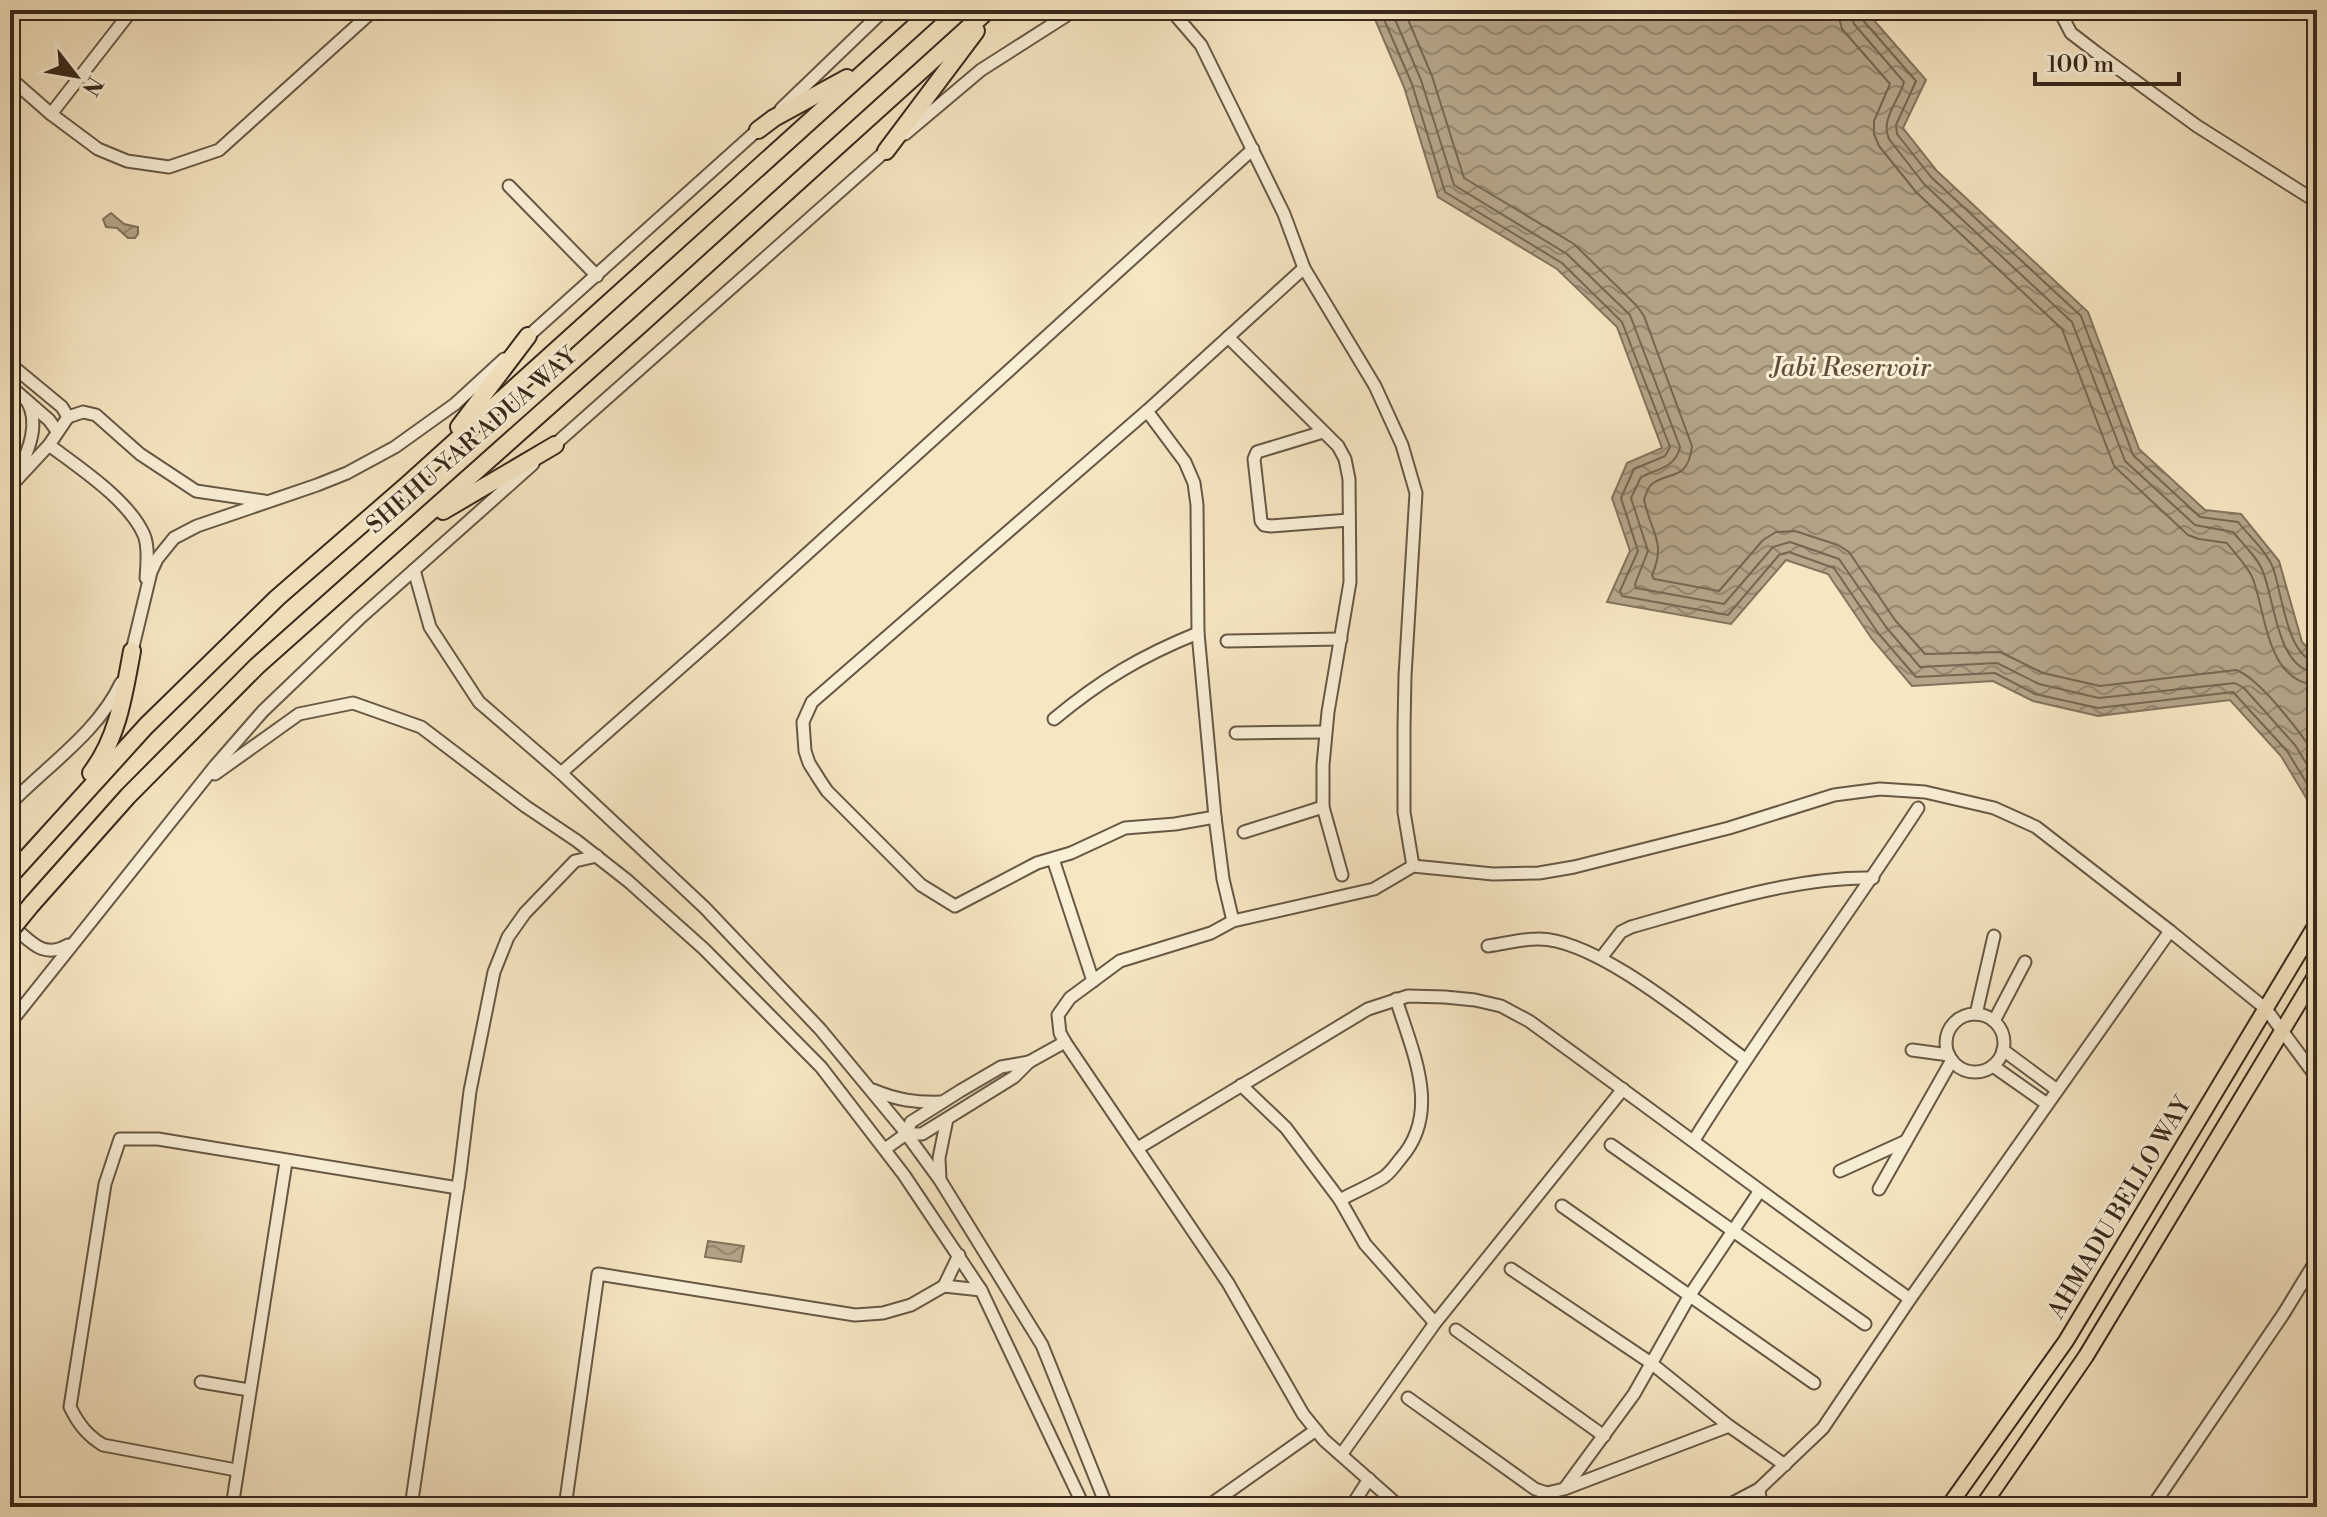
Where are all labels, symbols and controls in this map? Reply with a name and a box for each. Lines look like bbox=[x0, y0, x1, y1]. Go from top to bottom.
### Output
north arrow bbox=[36, 36, 116, 116]
scale bar bbox=[2035, 36, 2179, 86]
text: 100 m bbox=[2047, 50, 2114, 80]
text: N bbox=[75, 71, 108, 100]
street label: SHEHU YAR'ADUA WAY bbox=[361, 341, 584, 541]
water label: Jabi Reservoir bbox=[1768, 352, 1932, 384]
street label: AHMADU BELLO WAY bbox=[2041, 1090, 2199, 1325]

